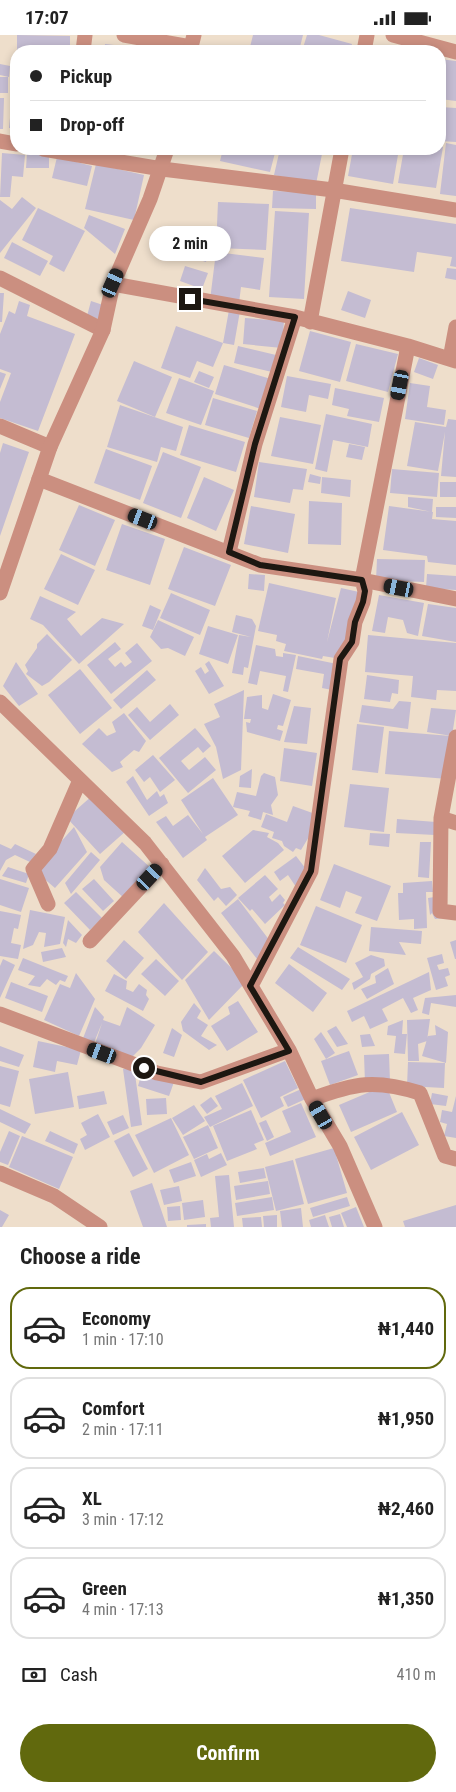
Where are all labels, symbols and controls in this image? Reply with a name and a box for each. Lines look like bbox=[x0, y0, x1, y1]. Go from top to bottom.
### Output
text: 17:07 bbox=[25, 6, 69, 29]
text: Pickup bbox=[60, 65, 112, 88]
text: Drop-off bbox=[60, 113, 124, 136]
callout: 2 min bbox=[149, 227, 231, 261]
text: 2 min bbox=[172, 234, 208, 253]
car bbox=[100, 266, 125, 300]
route end bbox=[179, 288, 201, 310]
car bbox=[389, 369, 410, 401]
car bbox=[126, 507, 159, 531]
car bbox=[382, 578, 415, 598]
car bbox=[134, 861, 165, 893]
car bbox=[85, 1041, 118, 1065]
route start bbox=[133, 1057, 155, 1079]
car bbox=[307, 1098, 334, 1132]
text: Choose a ride bbox=[20, 1244, 141, 1269]
icon: car bbox=[22, 1306, 67, 1351]
text: Economy bbox=[82, 1307, 151, 1330]
text: ₦1,440 bbox=[377, 1317, 434, 1340]
text: 1 min · 17:10 bbox=[82, 1330, 164, 1349]
icon: car bbox=[22, 1396, 67, 1441]
text: Comfort bbox=[82, 1397, 145, 1420]
text: ₦1,950 bbox=[377, 1407, 434, 1430]
text: 2 min · 17:11 bbox=[82, 1420, 164, 1439]
icon: car bbox=[22, 1486, 67, 1531]
text: XL bbox=[82, 1487, 102, 1510]
text: ₦2,460 bbox=[377, 1497, 434, 1520]
text: 3 min · 17:12 bbox=[82, 1510, 164, 1529]
icon: car bbox=[22, 1576, 67, 1621]
text: Green bbox=[82, 1577, 127, 1600]
text: ₦1,350 bbox=[377, 1587, 434, 1610]
text: 4 min · 17:13 bbox=[82, 1600, 164, 1619]
icon: cash bbox=[20, 1661, 48, 1689]
text: Cash bbox=[60, 1663, 98, 1686]
text: 410 m bbox=[397, 1665, 436, 1684]
button: Confirm bbox=[20, 1724, 436, 1782]

